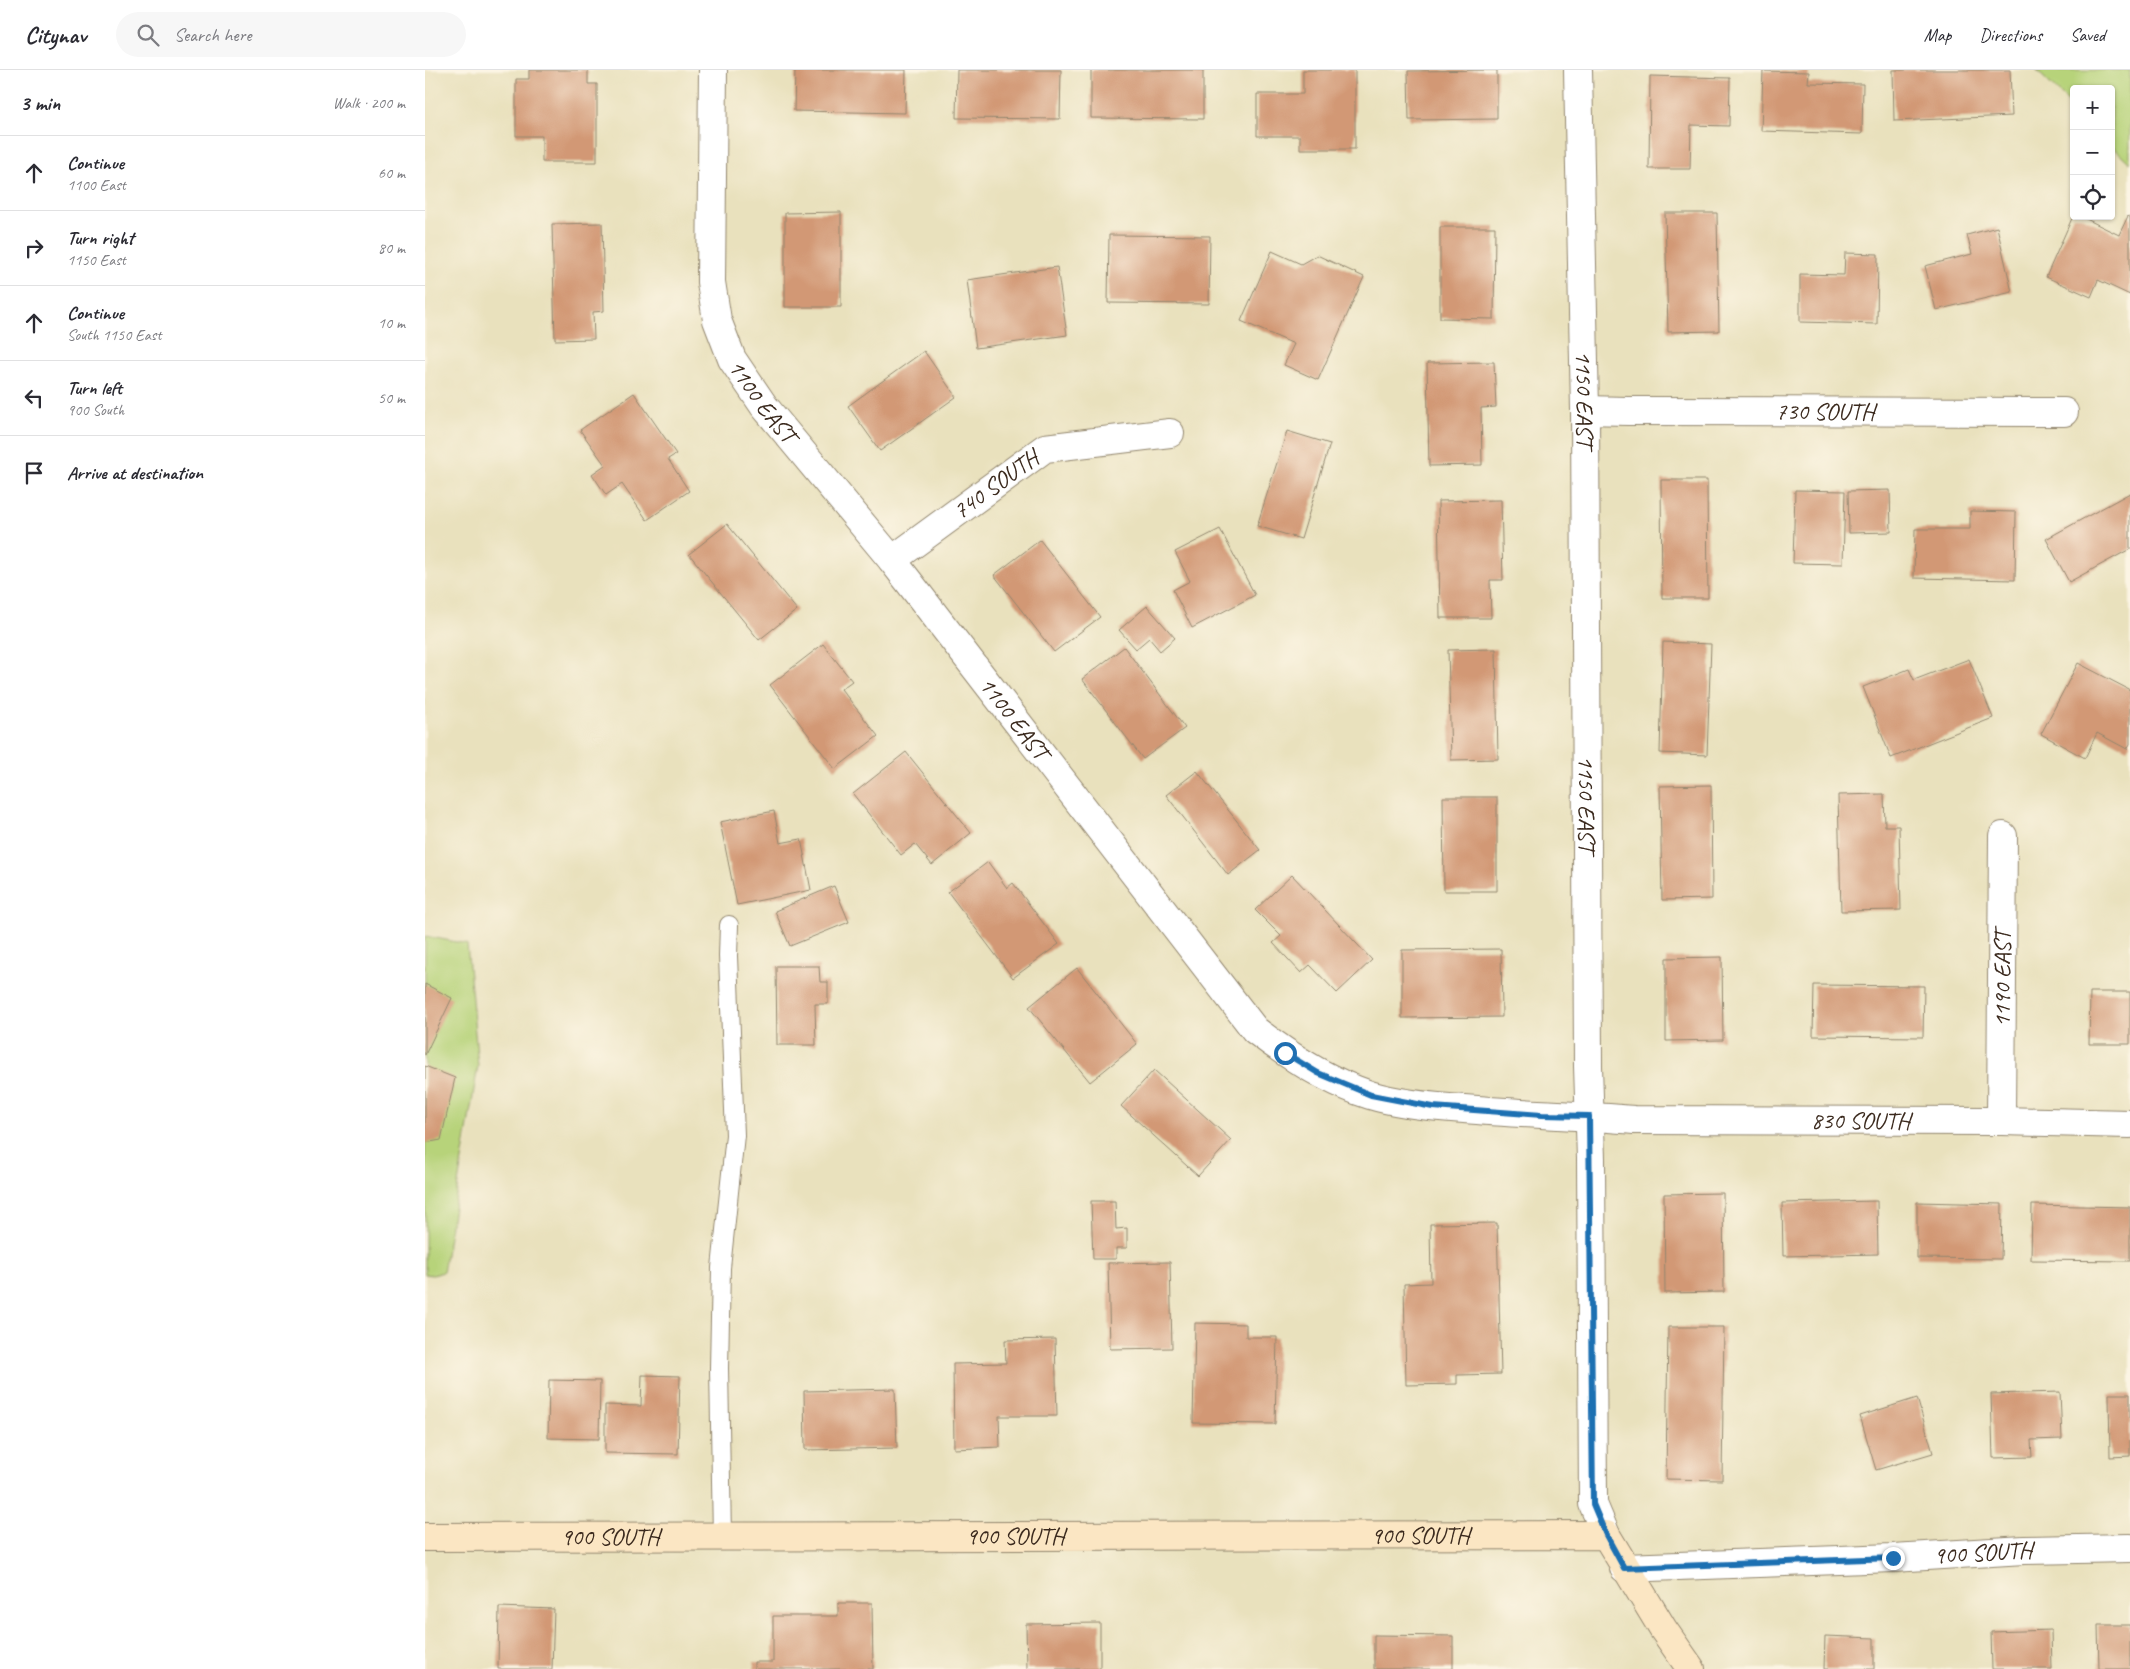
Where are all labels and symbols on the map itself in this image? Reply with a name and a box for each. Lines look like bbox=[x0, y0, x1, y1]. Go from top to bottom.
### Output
street label: 1150 EAST bbox=[1569, 351, 1600, 453]
street label: 1100 EAST bbox=[722, 354, 807, 453]
street label: 730 SOUTH bbox=[1776, 396, 1879, 427]
street label: 740 SOUTH bbox=[947, 441, 1048, 526]
street label: 1100 EAST bbox=[973, 671, 1059, 770]
street label: 1150 EAST bbox=[1572, 756, 1602, 858]
street label: 1190 EAST bbox=[1987, 925, 2017, 1027]
route start bbox=[1274, 1042, 1297, 1065]
street label: 830 SOUTH bbox=[1811, 1105, 1914, 1136]
street label: 900 SOUTH bbox=[1371, 1520, 1474, 1550]
street label: 900 SOUTH bbox=[966, 1521, 1069, 1551]
street label: 900 SOUTH bbox=[561, 1522, 664, 1552]
street label: 900 SOUTH bbox=[1932, 1535, 2037, 1571]
route end bbox=[1882, 1547, 1905, 1570]

